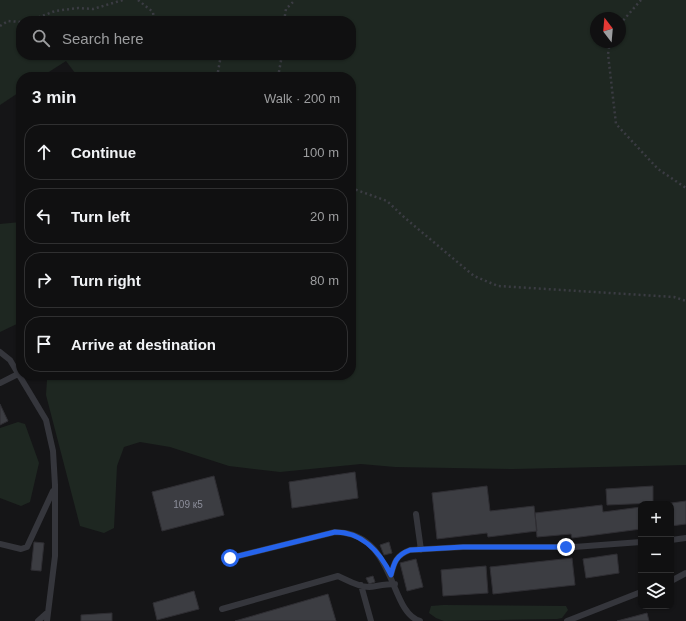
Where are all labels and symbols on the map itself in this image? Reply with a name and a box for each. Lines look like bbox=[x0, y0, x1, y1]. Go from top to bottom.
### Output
north arrow bbox=[590, 12, 626, 48]
house number: 109 к5 bbox=[173, 499, 203, 510]
route end bbox=[557, 538, 575, 556]
route start bbox=[221, 549, 239, 567]

